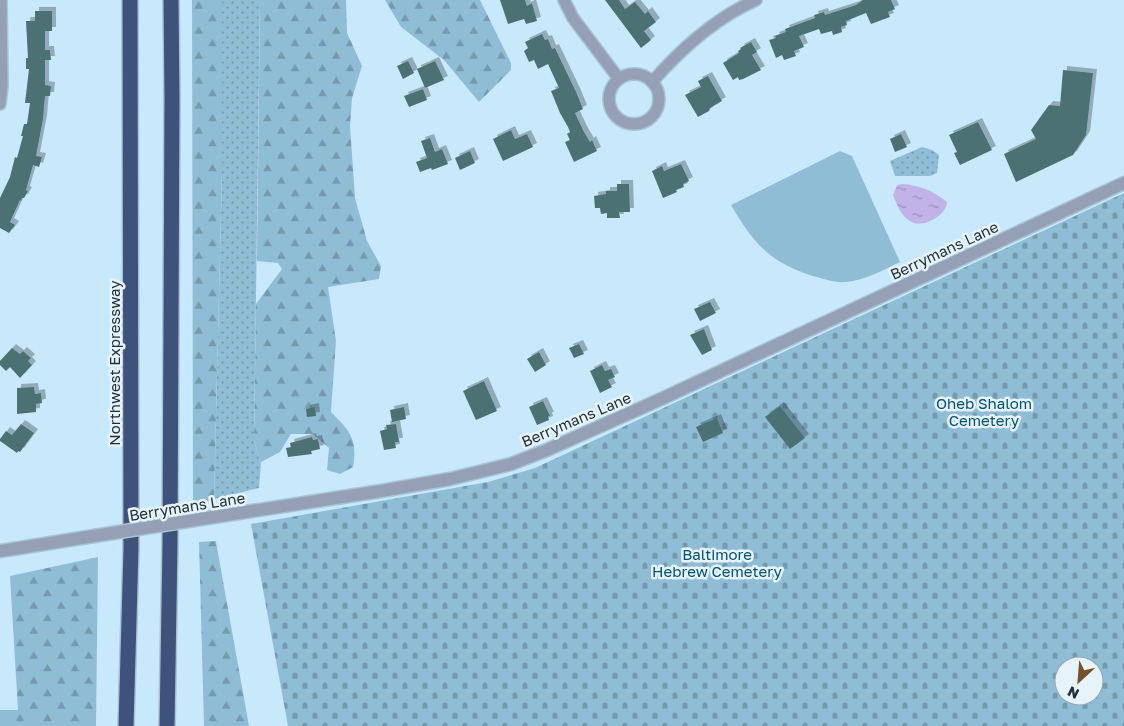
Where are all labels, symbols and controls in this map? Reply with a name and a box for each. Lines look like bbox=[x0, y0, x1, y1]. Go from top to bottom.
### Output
street label: Berrymans Lane bbox=[887, 217, 1001, 283]
street label: Northwest Expressway bbox=[105, 280, 123, 446]
street label: Berrymans Lane bbox=[519, 388, 634, 450]
park label: Oheb Shalom Cemetery bbox=[936, 394, 1032, 429]
street label: Berrymans Lane bbox=[128, 488, 247, 524]
park label: Baltimore Hebrew Cemetery bbox=[652, 545, 782, 580]
north arrow bbox=[1054, 656, 1104, 706]
text: N bbox=[1065, 683, 1082, 703]

